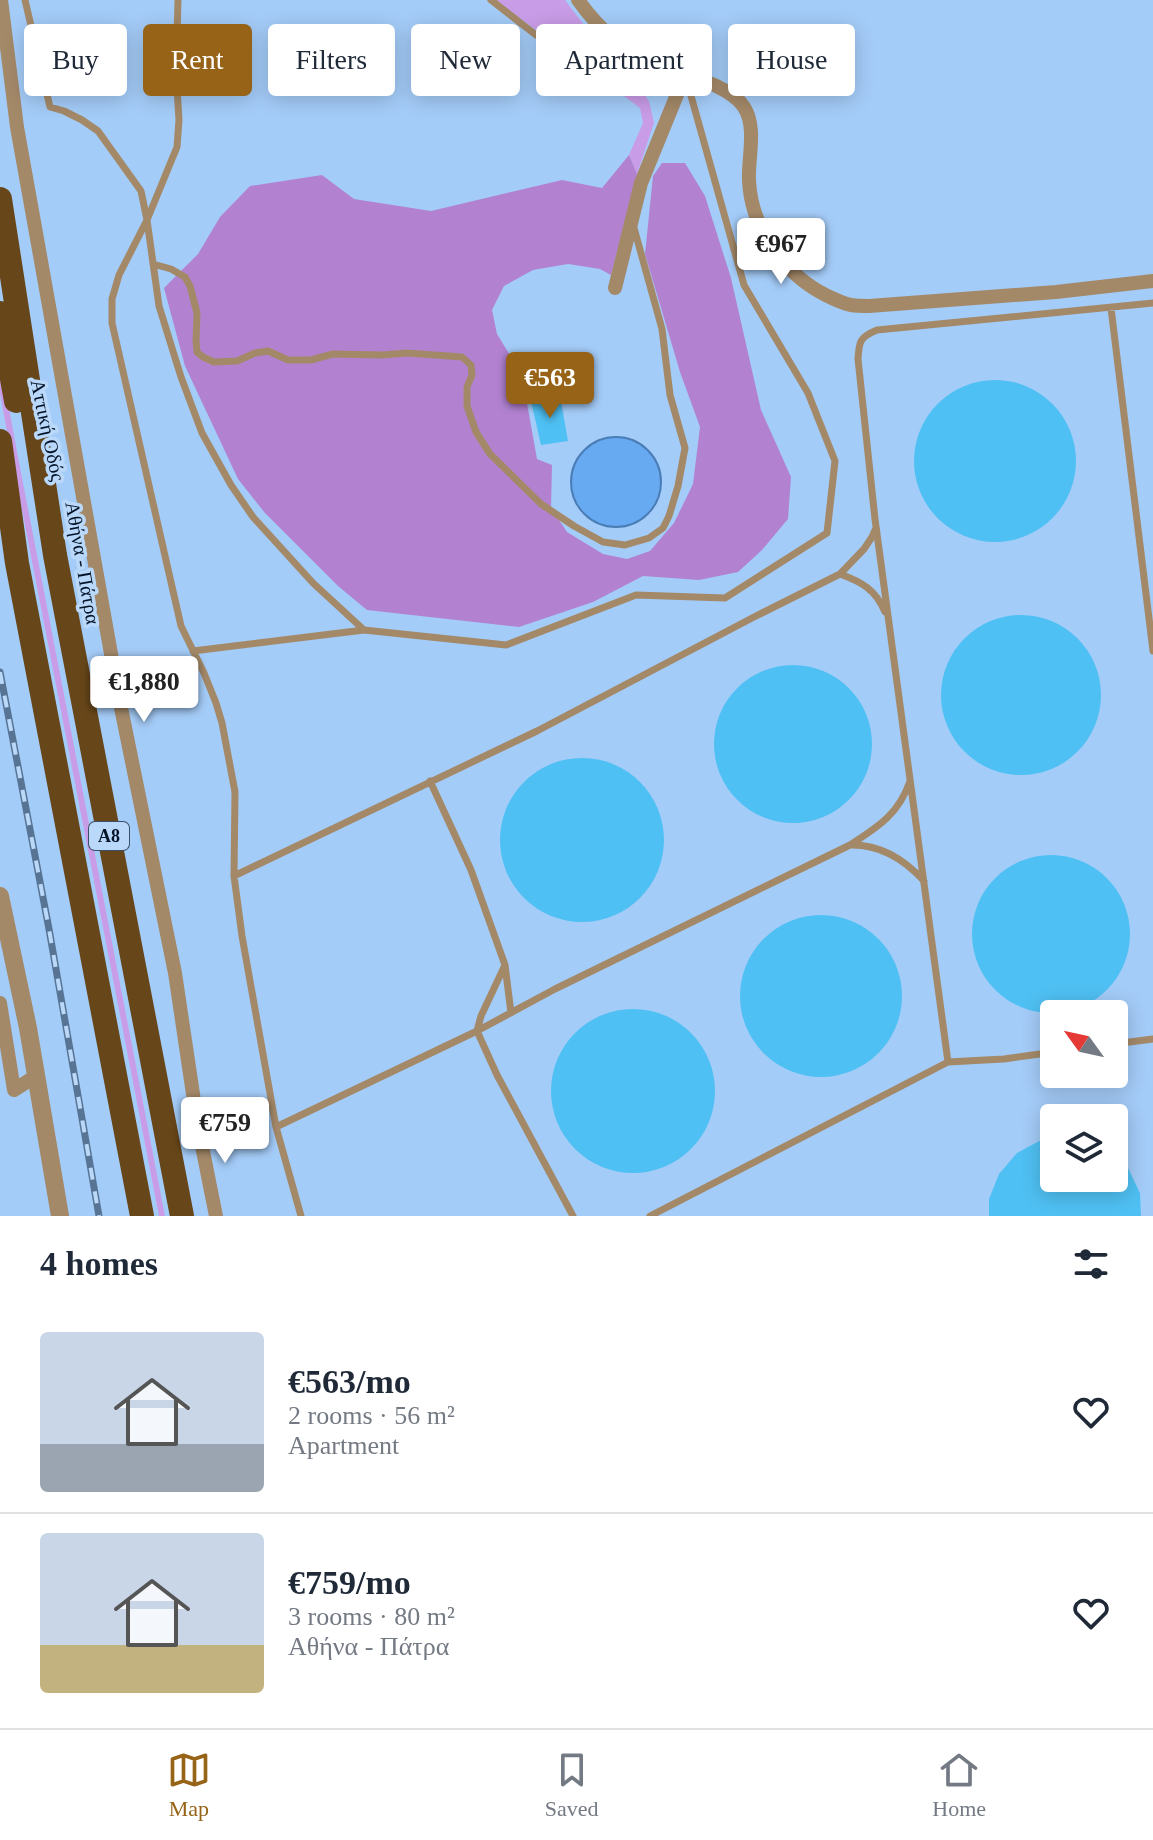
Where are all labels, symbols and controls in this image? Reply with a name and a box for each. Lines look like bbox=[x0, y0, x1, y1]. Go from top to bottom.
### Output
chip: Buy bbox=[24, 24, 127, 96]
chip: Rent bbox=[143, 24, 252, 96]
chip: Filters bbox=[268, 24, 395, 96]
chip: New bbox=[411, 24, 520, 96]
chip: Apartment bbox=[536, 24, 712, 96]
chip: House bbox=[728, 24, 855, 96]
pin: €967 bbox=[734, 218, 828, 286]
text: €967 bbox=[755, 229, 807, 258]
pin: €563 bbox=[503, 352, 597, 420]
text: €563 bbox=[524, 363, 576, 392]
street label: Αττική Οδός bbox=[26, 377, 70, 483]
street label: Αθήνα - Πάτρα bbox=[60, 500, 105, 627]
pin: €1,880 bbox=[79, 656, 209, 724]
text: €1,880 bbox=[108, 667, 180, 696]
road number: Α8 bbox=[89, 822, 129, 850]
north arrow bbox=[1040, 1000, 1128, 1088]
map controls bbox=[1040, 1000, 1128, 1192]
pin: €759 bbox=[178, 1097, 272, 1165]
button: layers bbox=[1040, 1104, 1128, 1192]
text: €759 bbox=[199, 1108, 251, 1137]
icon: filters bbox=[1069, 1242, 1113, 1286]
text: 4 homes bbox=[40, 1245, 158, 1282]
text: €563/mo bbox=[288, 1363, 411, 1400]
icon: home bbox=[104, 1364, 200, 1460]
icon: heart bbox=[1069, 1390, 1113, 1434]
text: 2 rooms · 56 m² bbox=[288, 1401, 455, 1430]
text: Apartment bbox=[288, 1431, 399, 1460]
text: €759/mo bbox=[288, 1564, 411, 1601]
icon: home bbox=[104, 1565, 200, 1661]
icon: heart bbox=[1069, 1591, 1113, 1635]
text: 3 rooms · 80 m² bbox=[288, 1602, 455, 1631]
text: Αθήνα - Πάτρα bbox=[288, 1632, 449, 1661]
tab: Map bbox=[167, 1748, 211, 1822]
tab: Saved bbox=[545, 1748, 598, 1822]
tab: Home bbox=[932, 1748, 986, 1822]

